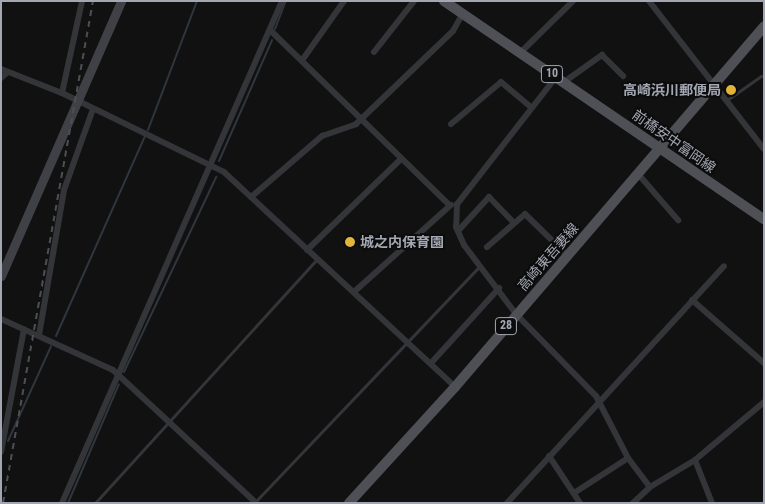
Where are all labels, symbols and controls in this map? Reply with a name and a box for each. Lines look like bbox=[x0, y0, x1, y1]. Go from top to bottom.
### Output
road number: 10 bbox=[541, 64, 563, 84]
place label: 高崎浜川郵便局 bbox=[623, 82, 721, 98]
marker: 高崎浜川郵便局 bbox=[725, 84, 737, 96]
street label: 前橋安中富岡線 bbox=[629, 106, 719, 176]
street label: 高崎東吾妻線 bbox=[514, 220, 582, 294]
place label: 城之内保育園 bbox=[360, 234, 444, 250]
marker: 城之内保育園 bbox=[344, 236, 356, 248]
road number: 28 bbox=[495, 316, 517, 336]

